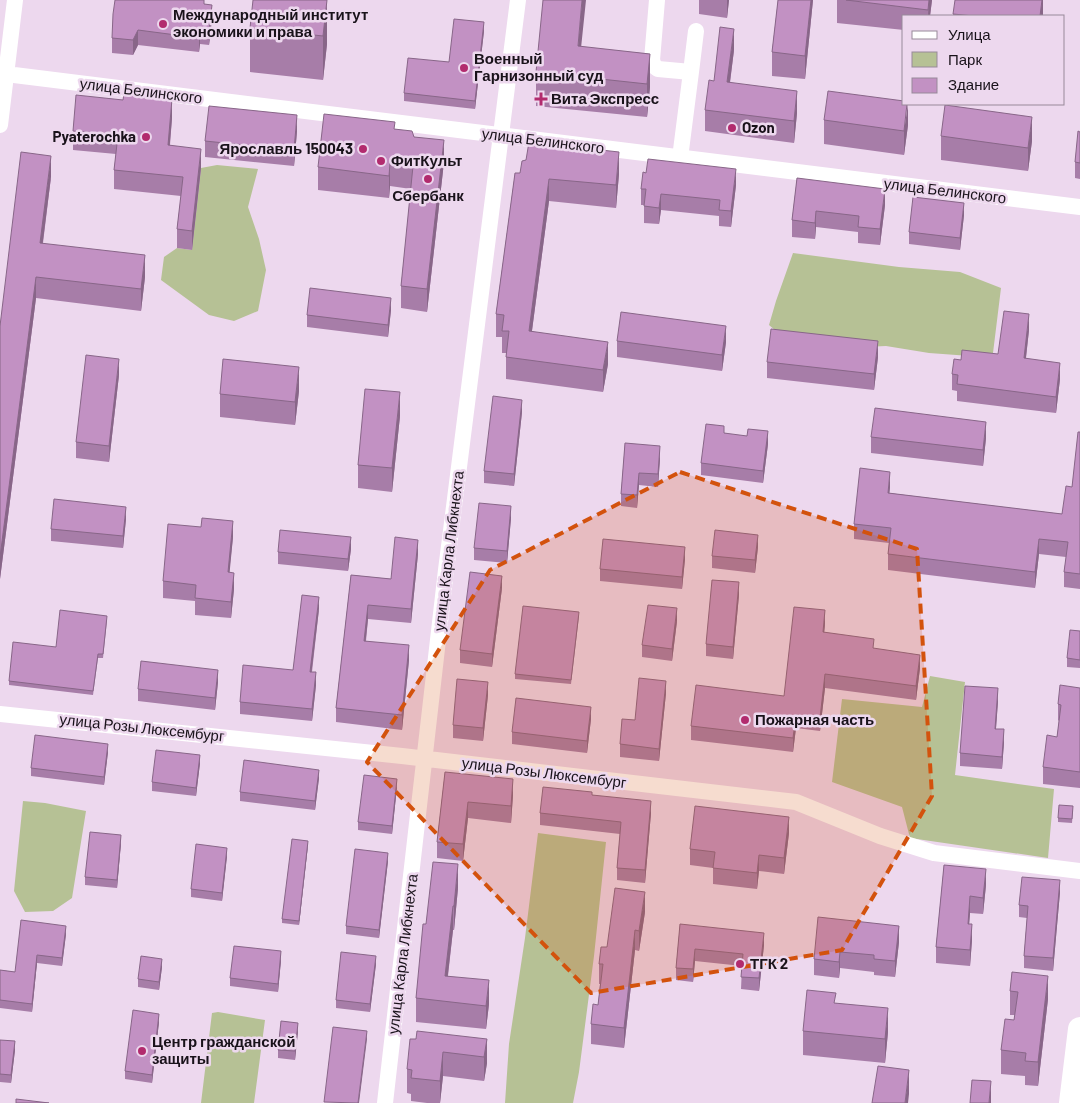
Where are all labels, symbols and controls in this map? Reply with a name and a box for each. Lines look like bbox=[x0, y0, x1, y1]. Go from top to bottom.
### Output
place label: Международный институт экономики и права bbox=[173, 5, 368, 40]
legend bbox=[902, 15, 1065, 105]
marker: Международный институт экономики и права bbox=[157, 18, 169, 30]
text: Улица bbox=[948, 25, 991, 43]
place label: Военный Гарнизонный суд bbox=[474, 49, 604, 84]
text: Парк bbox=[948, 50, 982, 68]
marker: Военный Гарнизонный суд bbox=[458, 62, 470, 74]
street label: улица Белинского bbox=[79, 74, 203, 106]
text: Здание bbox=[948, 75, 999, 93]
place label: Вита Экспресс bbox=[551, 89, 659, 107]
marker: Вита Экспресс bbox=[535, 93, 547, 105]
place label: Ozon bbox=[742, 118, 775, 136]
marker: Ozon bbox=[726, 122, 738, 134]
street label: улица Белинского bbox=[481, 124, 605, 156]
place label: Pyaterochka bbox=[53, 127, 136, 145]
marker: Pyaterochka bbox=[140, 131, 152, 143]
place label: Ярославль 150043 bbox=[219, 139, 353, 157]
marker: Ярославль 150043 bbox=[357, 143, 369, 155]
place label: ФитКульт bbox=[391, 151, 462, 169]
marker: ФитКульт bbox=[375, 155, 387, 167]
marker: Сбербанк bbox=[422, 173, 434, 185]
street label: улица Белинского bbox=[883, 174, 1007, 206]
place label: Сбербанк bbox=[392, 186, 464, 204]
street label: улица Карла Либкнехта bbox=[429, 469, 467, 632]
street label: улица Розы Люксембург bbox=[59, 709, 226, 745]
place label: Пожарная часть bbox=[755, 710, 874, 728]
marker: Пожарная часть bbox=[739, 714, 751, 726]
street label: улица Розы Люксембург bbox=[461, 753, 628, 791]
street label: улица Карла Либкнехта bbox=[383, 872, 421, 1035]
place label: ТГК 2 bbox=[750, 954, 788, 972]
marker: ТГК 2 bbox=[734, 958, 746, 970]
place label: Центр гражданской защиты bbox=[152, 1032, 295, 1067]
marker: Центр гражданской защиты bbox=[136, 1045, 148, 1057]

